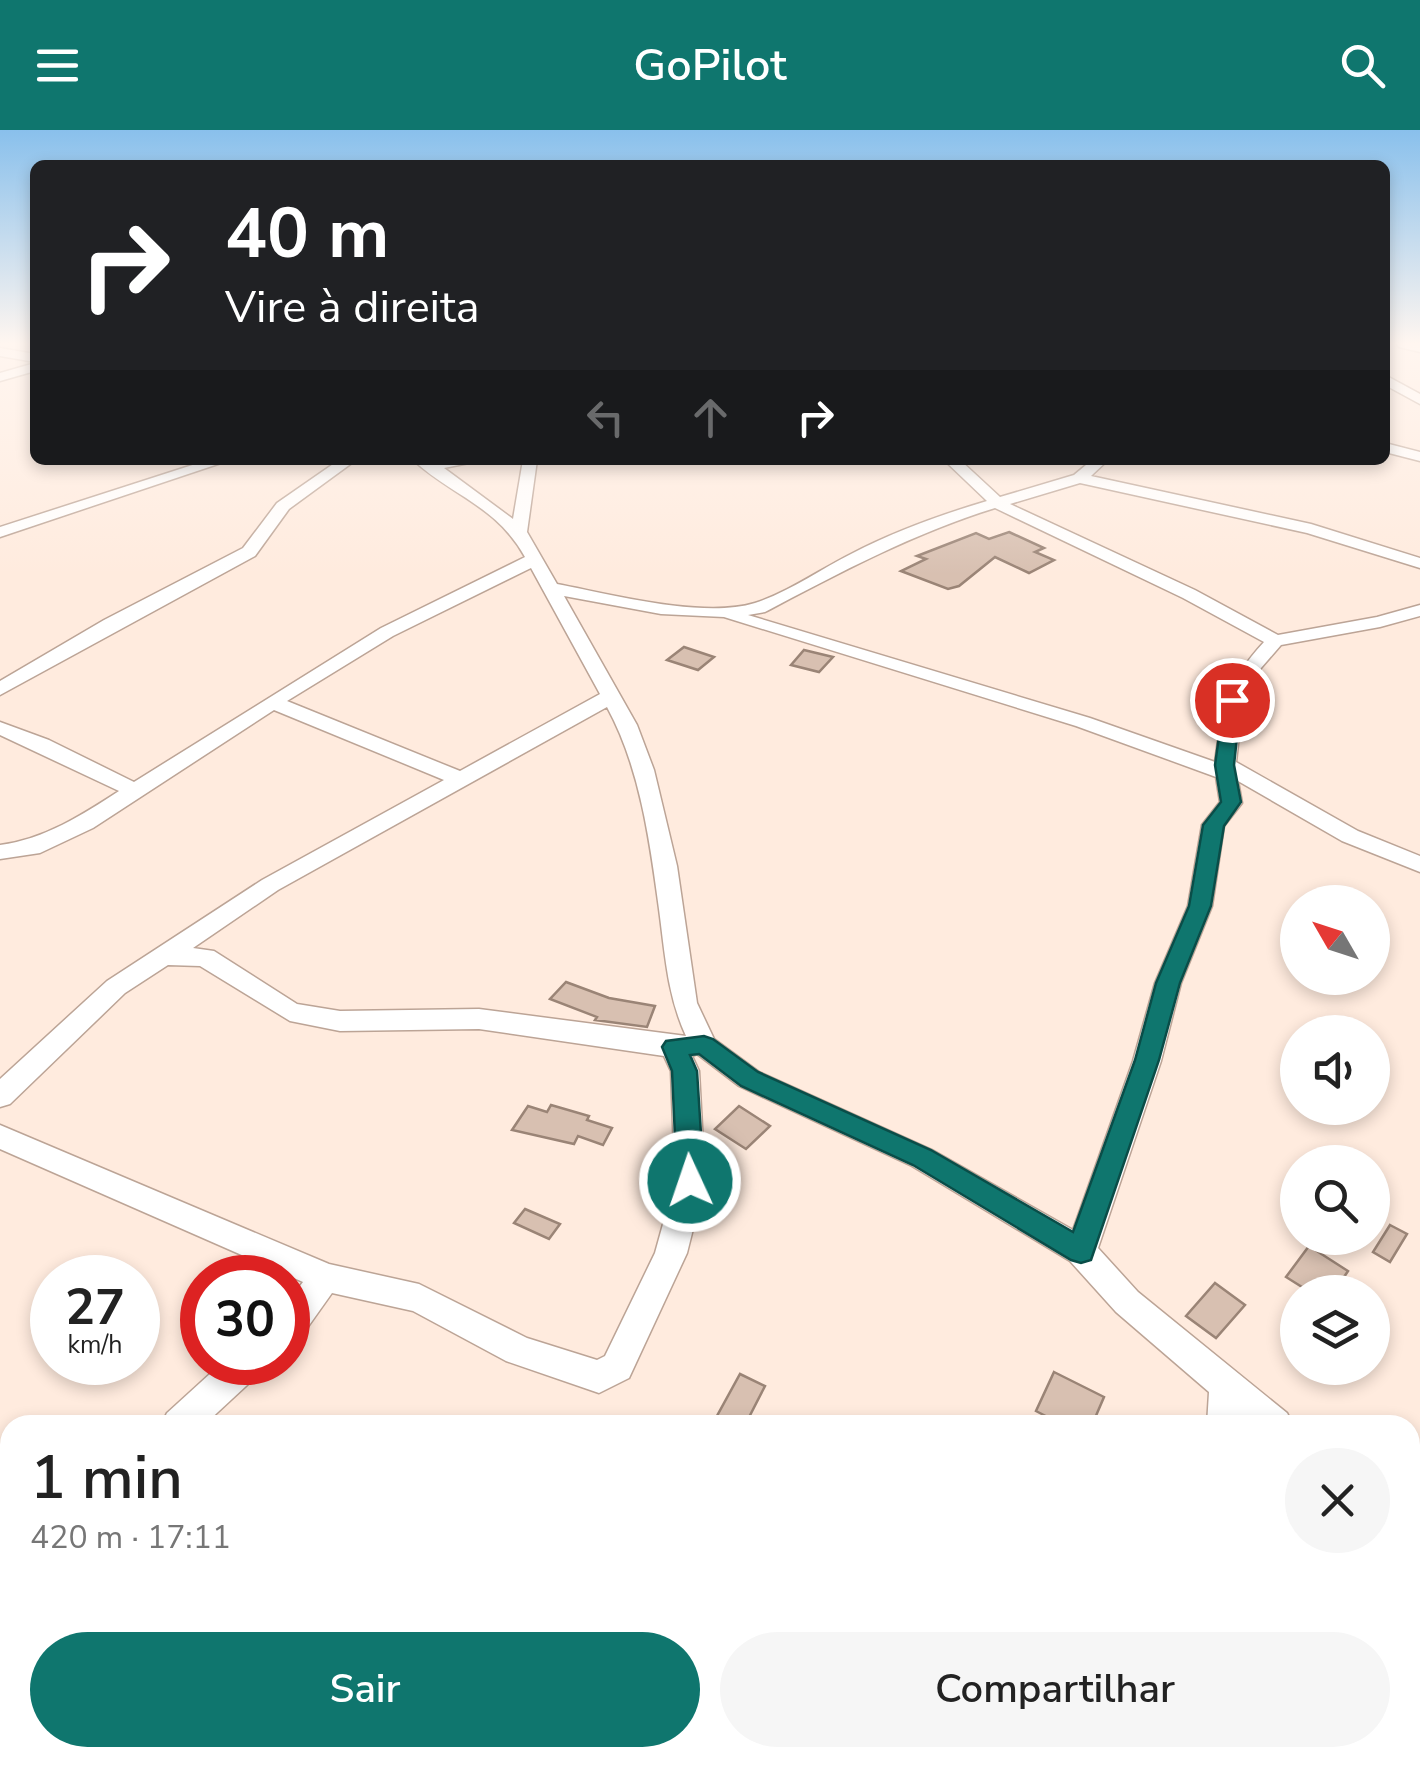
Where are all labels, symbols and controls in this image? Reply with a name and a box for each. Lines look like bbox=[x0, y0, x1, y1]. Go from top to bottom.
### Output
text: GoPilot bbox=[633, 35, 787, 96]
icon: menu bbox=[30, 38, 85, 93]
icon: search bbox=[1335, 38, 1390, 93]
text: 40 m bbox=[225, 186, 389, 282]
icon: right bbox=[60, 200, 190, 330]
text: Vire à direita bbox=[225, 277, 480, 338]
icon: left bbox=[578, 390, 633, 445]
icon: ahead bbox=[683, 390, 738, 445]
icon: right bbox=[788, 390, 843, 445]
pin bbox=[1190, 658, 1275, 743]
icon: arrive bbox=[1205, 673, 1260, 728]
north arrow bbox=[1280, 885, 1390, 995]
map controls bbox=[1280, 885, 1390, 1385]
button: sound bbox=[1280, 1015, 1390, 1125]
position arrow bbox=[638, 1129, 742, 1233]
button: search bbox=[1280, 1145, 1390, 1255]
speed limit sign: 30 bbox=[180, 1255, 310, 1385]
text: 27 bbox=[65, 1273, 125, 1342]
button: layers bbox=[1280, 1275, 1390, 1385]
text: km/h bbox=[67, 1328, 123, 1362]
text: 1 min bbox=[30, 1437, 183, 1519]
button: close bbox=[1285, 1448, 1390, 1553]
text: 420 m · 17:11 bbox=[30, 1516, 231, 1559]
button: Sair bbox=[30, 1632, 700, 1747]
button: Compartilhar bbox=[720, 1632, 1390, 1747]

